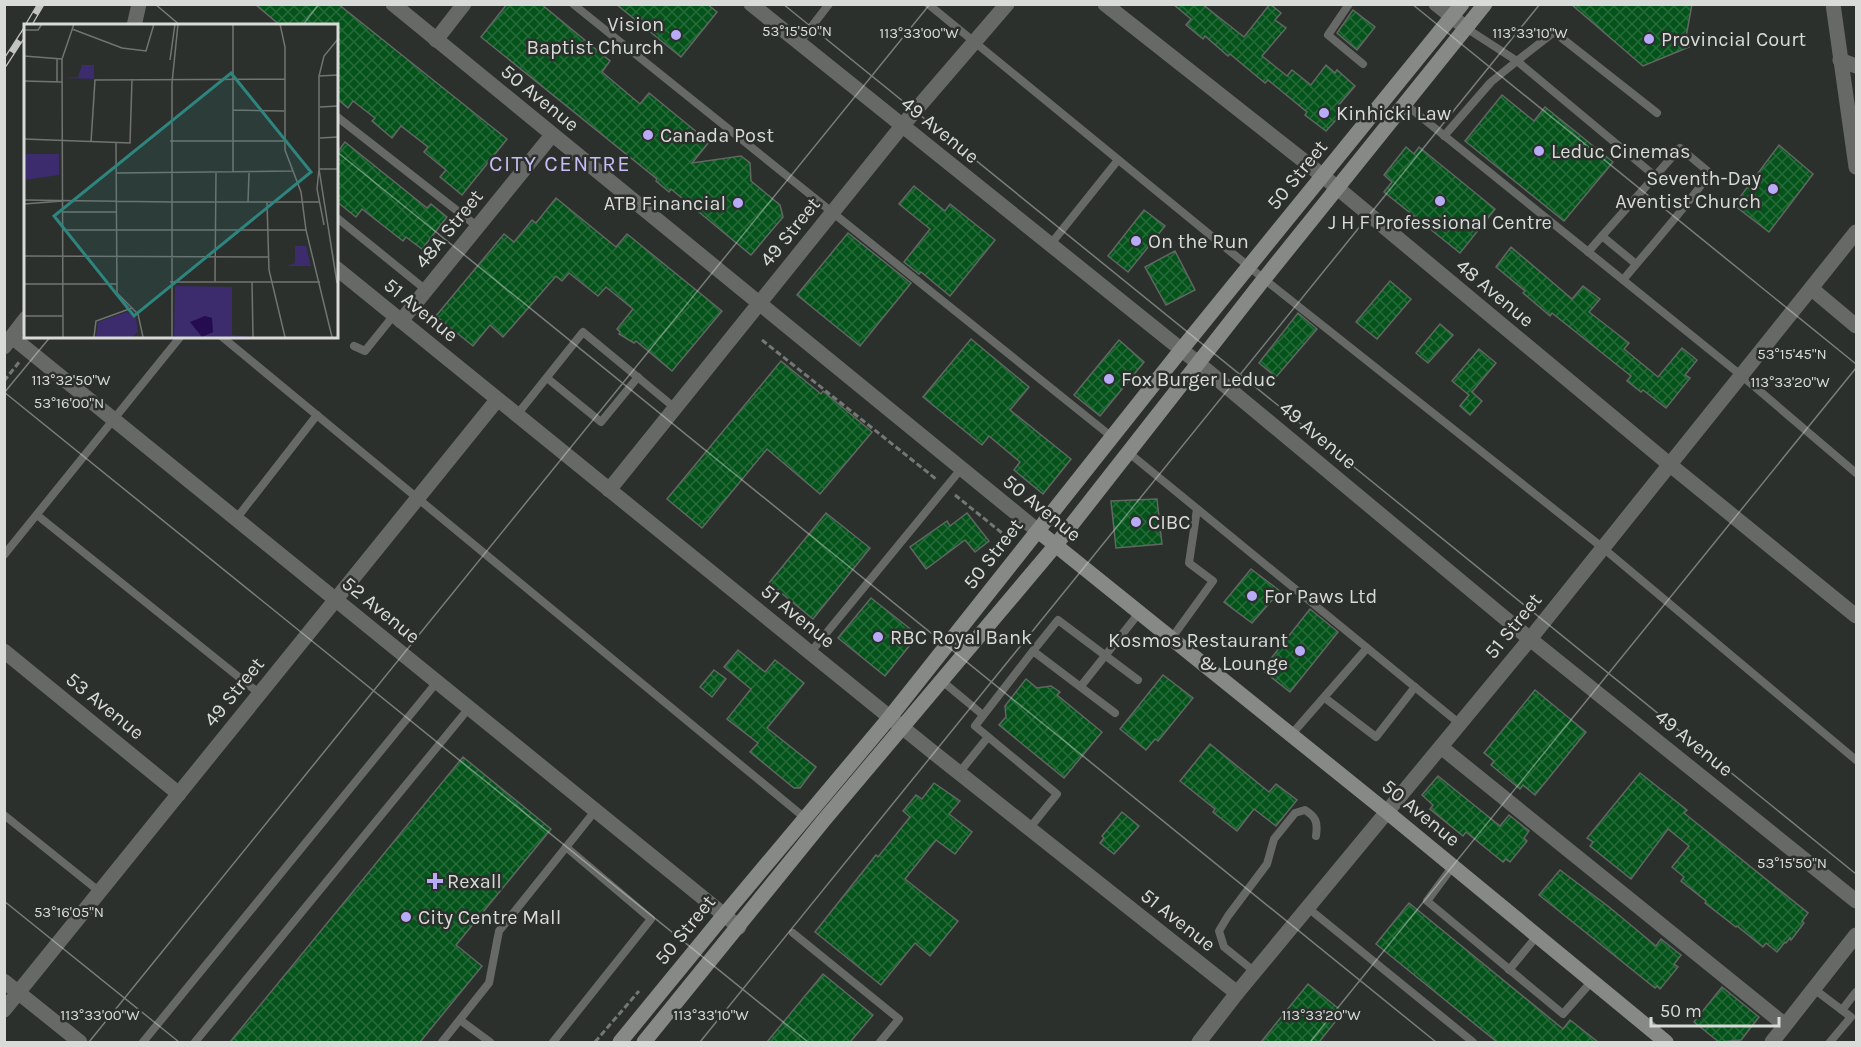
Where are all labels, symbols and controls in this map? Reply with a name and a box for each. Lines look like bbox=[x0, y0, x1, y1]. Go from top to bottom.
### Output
place label: Vision Baptist Church bbox=[527, 13, 664, 59]
text: 53°15'50"N bbox=[762, 22, 832, 40]
inset map bbox=[24, 24, 338, 338]
text: 113°33'00"W bbox=[879, 24, 959, 42]
text: 113°33'10"W bbox=[1492, 24, 1568, 42]
marker: Vision Baptist Church bbox=[669, 28, 683, 42]
place label: Provincial Court bbox=[1661, 28, 1806, 51]
marker: Provincial Court bbox=[1642, 32, 1656, 46]
street label: 50 Avenue bbox=[496, 60, 584, 136]
street label: 49 Avenue bbox=[896, 92, 984, 168]
place label: Kinhicki Law bbox=[1336, 102, 1452, 125]
marker: Kinhicki Law bbox=[1317, 106, 1331, 120]
place label: Canada Post bbox=[660, 124, 774, 147]
marker: Canada Post bbox=[641, 128, 655, 142]
street label: 50 Street bbox=[1262, 135, 1332, 214]
place label: Leduc Cinemas bbox=[1551, 140, 1690, 163]
marker: Leduc Cinemas bbox=[1532, 144, 1546, 158]
district label: CITY CENTRE bbox=[489, 151, 631, 177]
place label: Seventh-Day Aventist Church bbox=[1615, 167, 1761, 213]
marker: Seventh-Day Aventist Church bbox=[1766, 182, 1780, 196]
street label: 48A Street bbox=[410, 185, 488, 273]
place label: ATB Financial bbox=[604, 192, 726, 215]
street label: 49 Street bbox=[755, 192, 825, 271]
marker: J H F Professional Centre bbox=[1433, 194, 1447, 208]
marker: ATB Financial bbox=[731, 196, 745, 210]
place label: J H F Professional Centre bbox=[1328, 211, 1552, 234]
place label: On the Run bbox=[1148, 230, 1249, 253]
marker: On the Run bbox=[1129, 234, 1143, 248]
street label: 48 Avenue bbox=[1452, 254, 1538, 332]
street label: 51 Avenue bbox=[379, 273, 463, 347]
text: 53°15'45"N bbox=[1757, 345, 1827, 363]
place label: Fox Burger Leduc bbox=[1121, 368, 1276, 391]
text: 113°32'50"W bbox=[32, 371, 111, 389]
marker: Fox Burger Leduc bbox=[1102, 372, 1116, 386]
text: 113°33'20"W bbox=[1750, 373, 1830, 391]
text: 53°16'00"N bbox=[34, 394, 104, 412]
street label: 49 Avenue bbox=[1275, 396, 1361, 474]
street label: 50 Avenue bbox=[998, 470, 1086, 546]
place label: CIBC bbox=[1148, 511, 1191, 534]
street label: 50 Street bbox=[958, 514, 1028, 594]
marker: CIBC bbox=[1129, 515, 1143, 529]
street label: 52 Avenue bbox=[337, 572, 425, 648]
street label: 51 Avenue bbox=[756, 579, 840, 653]
place label: For Paws Ltd bbox=[1264, 585, 1377, 608]
street label: 51 Street bbox=[1480, 588, 1547, 663]
marker: For Paws Ltd bbox=[1245, 589, 1259, 603]
place label: RBC Royal Bank bbox=[890, 626, 1032, 649]
place label: Kosmos Restaurant & Lounge bbox=[1108, 629, 1288, 675]
marker: RBC Royal Bank bbox=[871, 630, 885, 644]
marker: Kosmos Restaurant & Lounge bbox=[1293, 644, 1307, 658]
street label: 49 Street bbox=[199, 652, 269, 731]
street label: 53 Avenue bbox=[61, 668, 149, 744]
street label: 49 Avenue bbox=[1650, 705, 1738, 781]
street label: 50 Avenue bbox=[1377, 775, 1465, 851]
text: 53°15'50"N bbox=[1757, 854, 1827, 872]
place label: Rexall bbox=[447, 870, 502, 893]
marker: Rexall bbox=[428, 874, 442, 888]
street label: 51 Avenue bbox=[1136, 884, 1220, 956]
street label: 50 Street bbox=[650, 890, 720, 969]
text: 53°16'05"N bbox=[34, 903, 104, 921]
place label: City Centre Mall bbox=[418, 906, 561, 929]
marker: City Centre Mall bbox=[399, 910, 413, 924]
scale bar bbox=[1651, 990, 1778, 1028]
text: 50 m bbox=[1660, 1000, 1702, 1022]
text: 113°33'00"W bbox=[60, 1006, 140, 1024]
text: 113°33'10"W bbox=[673, 1006, 749, 1024]
text: 113°33'20"W bbox=[1281, 1006, 1361, 1024]

